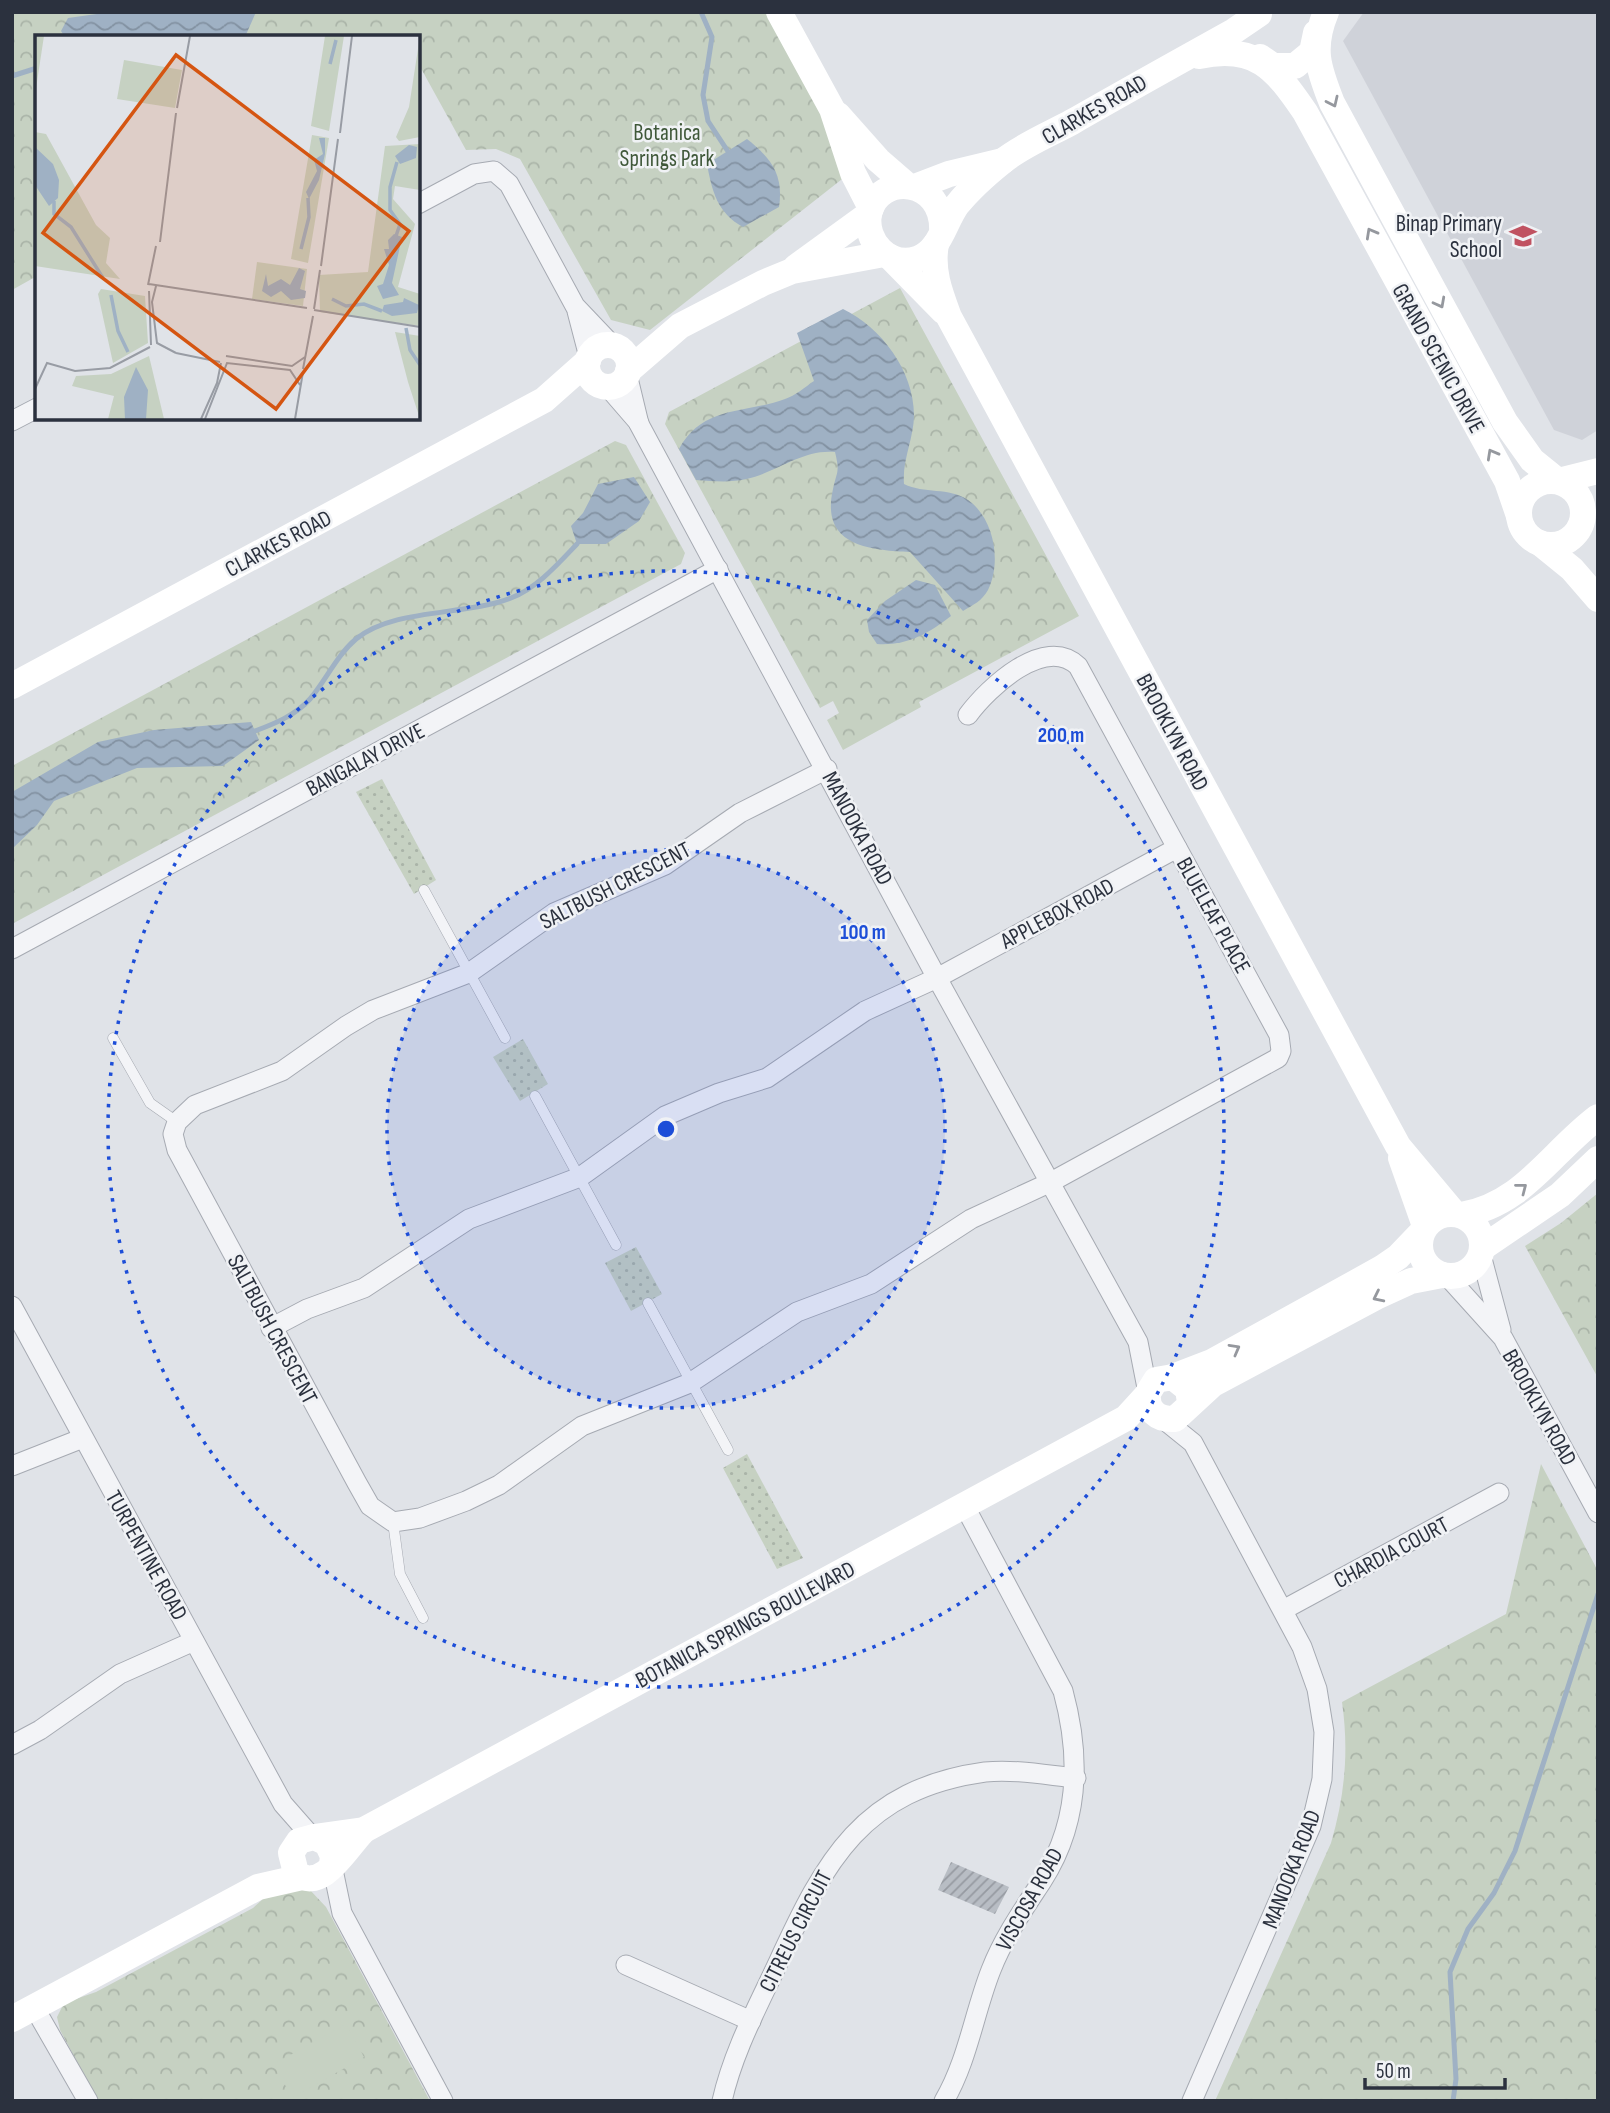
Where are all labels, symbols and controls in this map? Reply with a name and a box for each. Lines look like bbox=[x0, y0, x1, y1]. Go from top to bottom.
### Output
inset map bbox=[35, 35, 420, 420]
street label: CLARKES ROAD bbox=[1037, 69, 1152, 151]
one-way arrow bbox=[1324, 95, 1338, 107]
park label: Botanica Springs Park bbox=[620, 119, 715, 173]
place label: Binap Primary School bbox=[1396, 210, 1502, 264]
school or university icon: Binap Primary School bbox=[1508, 221, 1538, 251]
one-way arrow bbox=[1366, 227, 1379, 240]
street label: GRAND SCENIC DRIVE bbox=[1386, 279, 1491, 438]
one-way arrow bbox=[1432, 296, 1445, 308]
one-way arrow bbox=[1487, 449, 1500, 461]
street label: CLARKES ROAD bbox=[220, 504, 336, 584]
street label: BROOKLYN ROAD bbox=[1130, 669, 1215, 796]
street label: BANGALAY DRIVE bbox=[301, 717, 430, 803]
text: 200 m bbox=[1038, 723, 1084, 748]
street label: MANOOKA ROAD bbox=[815, 767, 899, 890]
street label: SALTBUSH CRESCENT bbox=[535, 836, 696, 936]
street label: BLUELEAF PLACE bbox=[1170, 853, 1256, 978]
street label: APPLEBOX ROAD bbox=[995, 872, 1119, 956]
text: 100 m bbox=[840, 920, 886, 945]
centre of rings bbox=[654, 1117, 678, 1141]
one-way arrow bbox=[1515, 1183, 1527, 1196]
street label: SALTBUSH CRESCENT bbox=[221, 1250, 323, 1409]
one-way arrow bbox=[1373, 1289, 1385, 1303]
one-way arrow bbox=[1228, 1344, 1240, 1357]
street label: BROOKLYN ROAD bbox=[1496, 1344, 1583, 1471]
street label: TURPENTINE ROAD bbox=[99, 1486, 193, 1625]
street label: CHARDIA COURT bbox=[1329, 1511, 1454, 1595]
street label: BOTANICA SPRINGS BOULEVARD bbox=[631, 1555, 860, 1695]
street label: MANOOKA ROAD bbox=[1257, 1806, 1327, 1933]
street label: VISCOSA ROAD bbox=[990, 1843, 1070, 1956]
street label: CITREUS CIRCUIT bbox=[753, 1866, 839, 1997]
scale bar bbox=[1365, 2046, 1505, 2090]
text: 50 m bbox=[1376, 2059, 1411, 2084]

